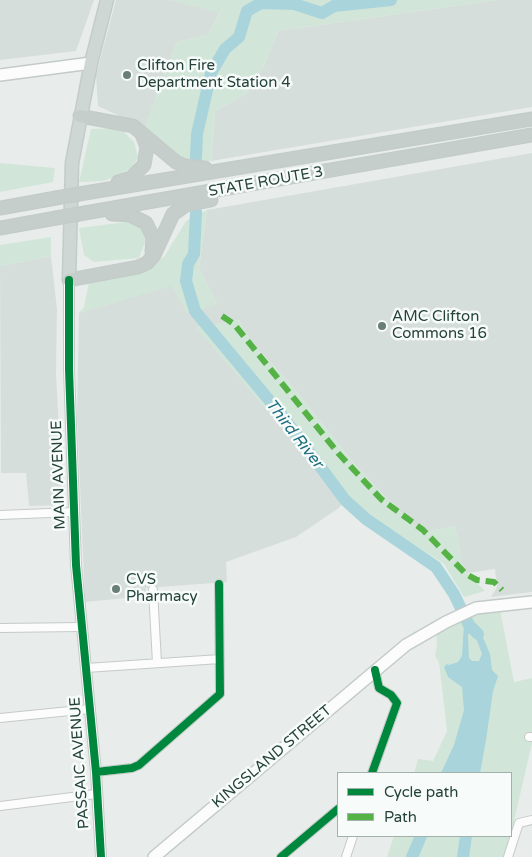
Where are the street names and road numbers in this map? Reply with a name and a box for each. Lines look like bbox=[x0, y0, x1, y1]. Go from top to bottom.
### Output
street label: STATE ROUTE 3 bbox=[207, 163, 325, 201]
street label: MAIN AVENUE bbox=[48, 420, 70, 530]
street label: PASSAIC AVENUE bbox=[66, 696, 94, 830]
street label: KINGSLAND STREET bbox=[209, 702, 335, 812]

